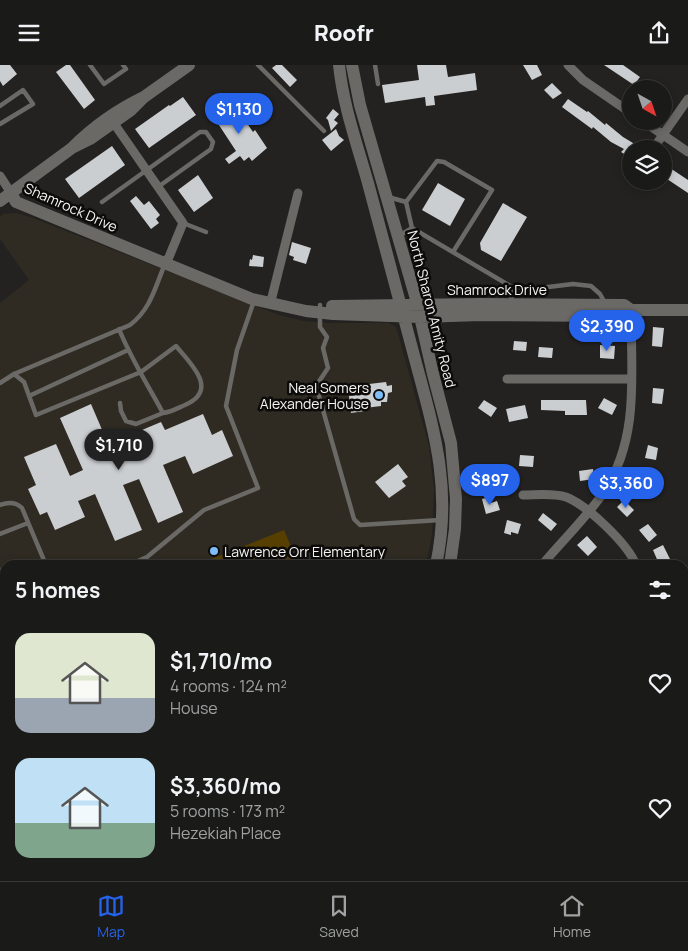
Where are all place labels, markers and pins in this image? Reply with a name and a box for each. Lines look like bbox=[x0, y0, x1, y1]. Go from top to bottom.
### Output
pin: $1,130 bbox=[198, 93, 280, 135]
pin: $2,390 bbox=[566, 309, 648, 352]
place label: Neal Somers Alexander House bbox=[260, 378, 369, 413]
marker: Neal Somers Alexander House bbox=[373, 389, 385, 401]
pin: $1,710 bbox=[78, 429, 160, 471]
pin: $897 bbox=[460, 463, 520, 506]
pin: $3,360 bbox=[585, 467, 667, 509]
place label: Lawrence Orr Elementary bbox=[224, 542, 386, 561]
marker: Lawrence Orr Elementary bbox=[208, 545, 220, 557]

